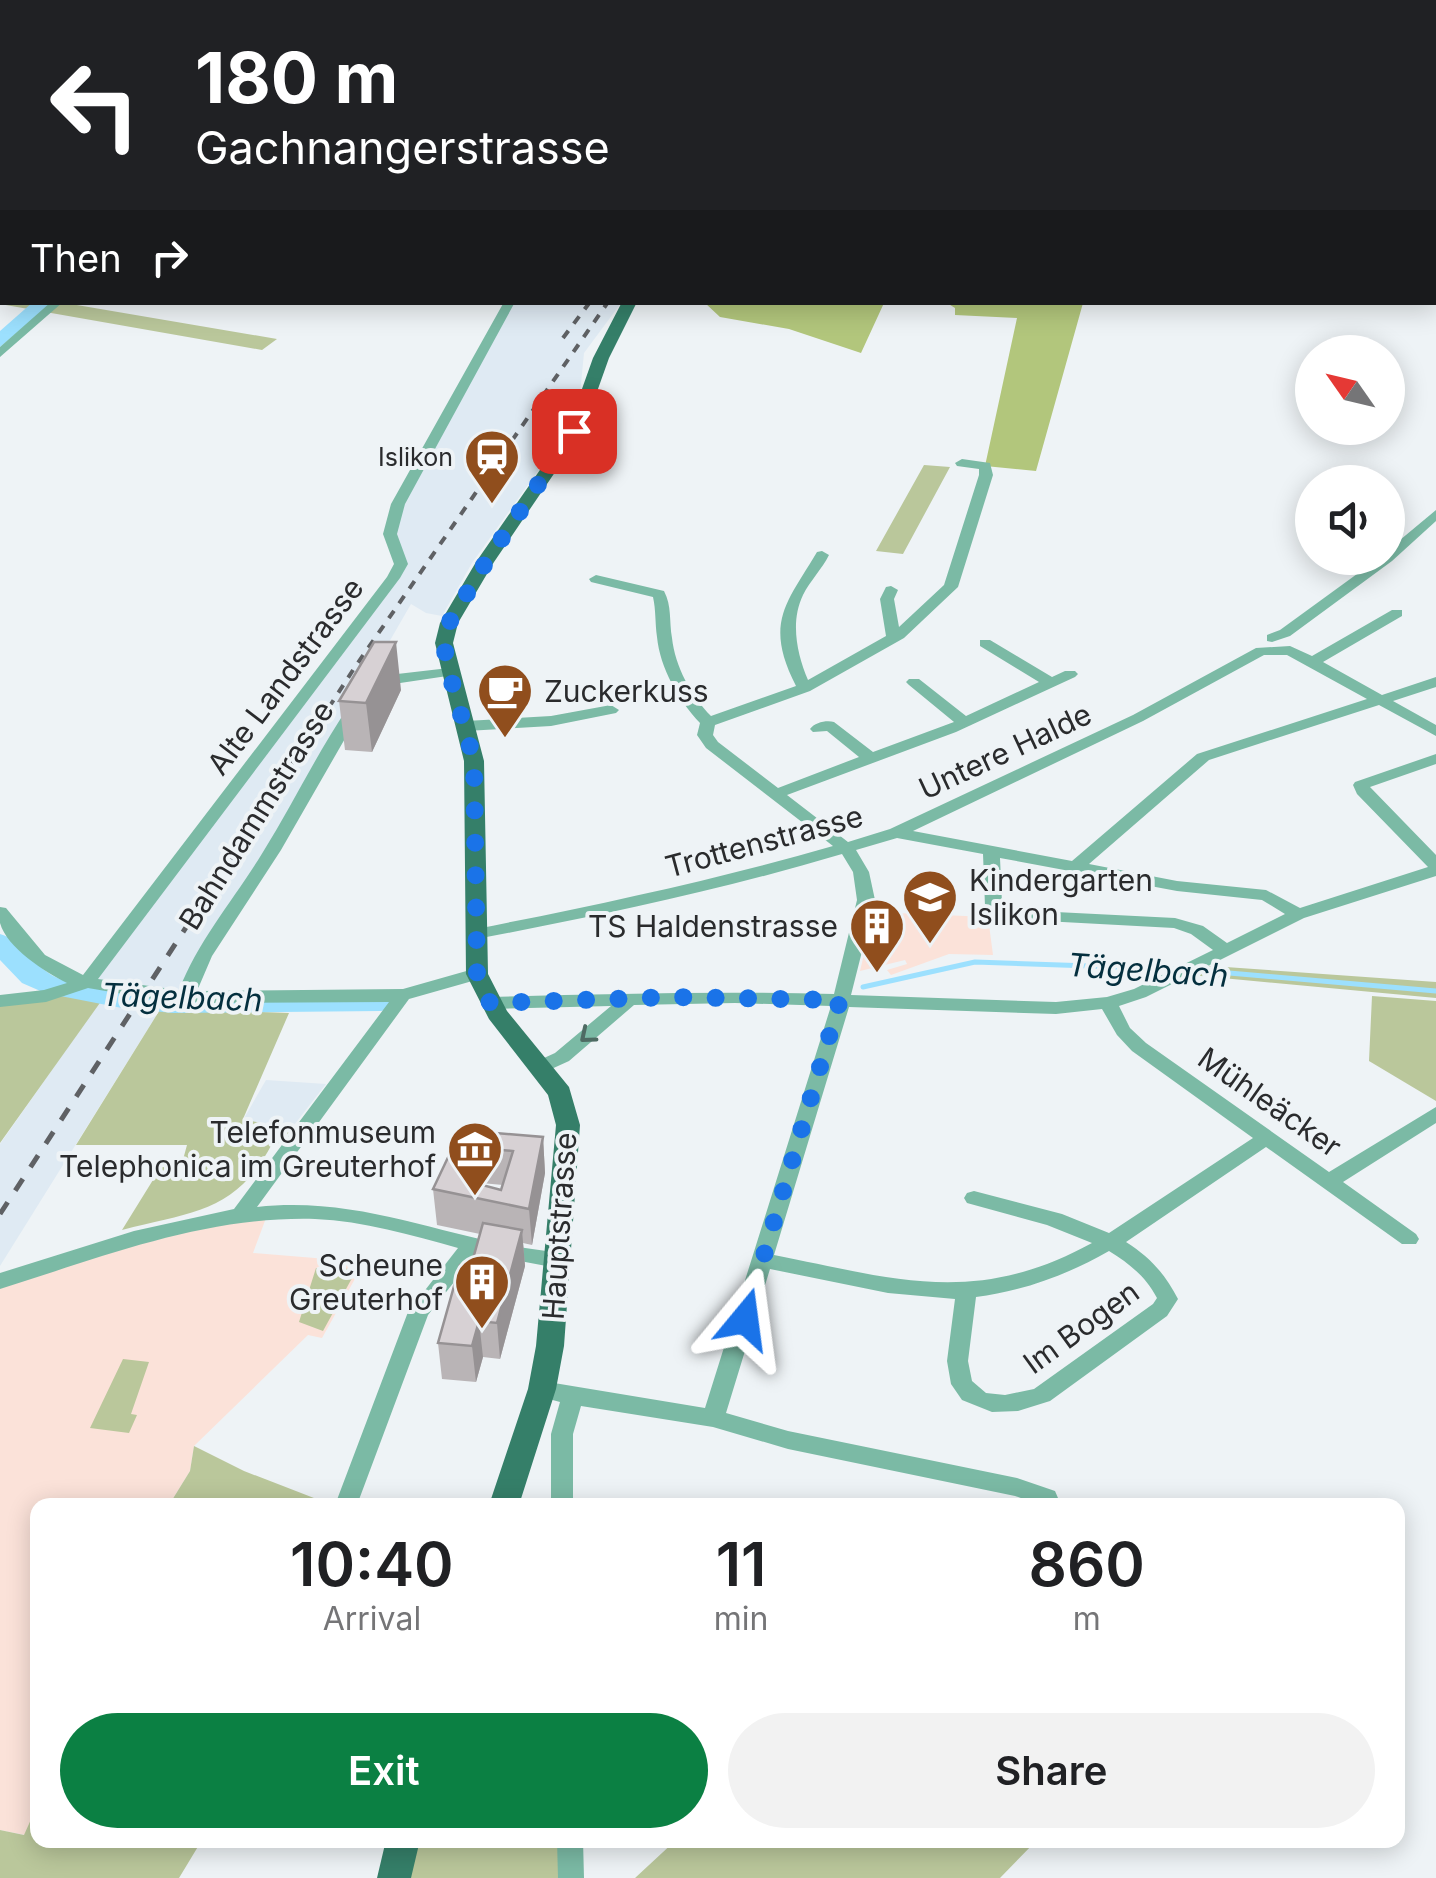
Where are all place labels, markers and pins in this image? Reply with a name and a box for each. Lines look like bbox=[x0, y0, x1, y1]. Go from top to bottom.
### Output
pin bbox=[532, 389, 617, 474]
station icon: Islikon bbox=[462, 427, 522, 506]
place label: Islikon bbox=[378, 442, 453, 472]
cafe icon: Zuckerkuss bbox=[475, 661, 535, 740]
place label: Zuckerkuss bbox=[544, 673, 709, 709]
place label: Kindergarten Islikon bbox=[969, 862, 1153, 932]
school or university icon: Kindergarten Islikon bbox=[900, 867, 960, 946]
building icon: TS Haldenstrasse bbox=[847, 896, 907, 975]
place label: TS Haldenstrasse bbox=[588, 908, 838, 944]
place label: Telefonmuseum Telephonica im Greuterhof bbox=[59, 1114, 436, 1184]
museum icon: Telefonmuseum Telephonica im Greuterhof bbox=[445, 1119, 505, 1198]
place label: Scheune Greuterhof bbox=[289, 1247, 443, 1317]
building icon: Scheune Greuterhof bbox=[452, 1252, 512, 1331]

